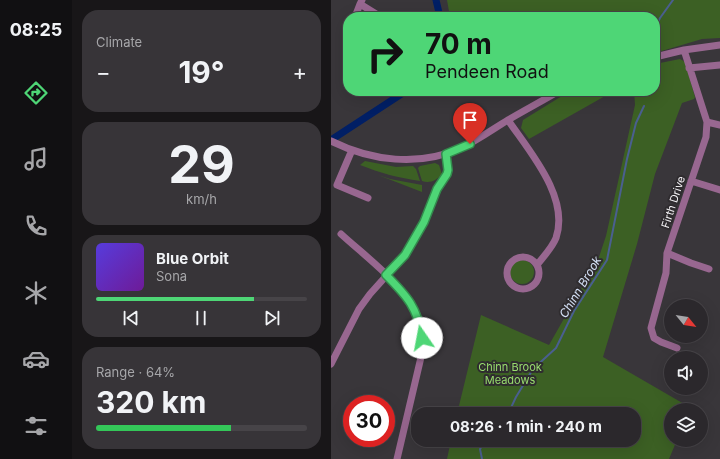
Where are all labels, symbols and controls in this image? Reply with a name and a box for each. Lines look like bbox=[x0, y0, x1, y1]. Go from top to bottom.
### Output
text: 08:25 bbox=[10, 19, 62, 40]
text: 70 m bbox=[425, 27, 492, 61]
icon: right bbox=[359, 28, 411, 80]
text: Climate bbox=[96, 34, 142, 50]
text: 19° bbox=[178, 54, 225, 90]
text: − bbox=[96, 59, 111, 85]
text: + bbox=[292, 59, 307, 85]
text: Pendeen Road bbox=[425, 61, 549, 82]
icon: directions bbox=[22, 79, 50, 107]
pin bbox=[453, 103, 487, 144]
icon: arrive bbox=[459, 109, 481, 131]
text: 29 bbox=[168, 133, 235, 196]
icon: music bbox=[22, 145, 50, 173]
street label: Firth Drive bbox=[658, 174, 688, 230]
text: km/h bbox=[186, 191, 217, 207]
icon: phone bbox=[22, 212, 50, 240]
text: Blue Orbit bbox=[156, 249, 229, 268]
water label: Chinn Brook bbox=[556, 253, 605, 321]
text: Sona bbox=[156, 268, 187, 284]
icon: climate bbox=[22, 279, 50, 307]
north arrow bbox=[664, 299, 708, 343]
map controls bbox=[664, 299, 708, 447]
icon: previous bbox=[120, 307, 142, 329]
icon: pause bbox=[190, 307, 212, 329]
icon: next bbox=[261, 307, 283, 329]
position arrow bbox=[401, 317, 443, 359]
icon: car bbox=[22, 345, 50, 373]
button: sound bbox=[664, 351, 708, 395]
park label: Chinn Brook Meadows bbox=[478, 360, 542, 387]
text: Range · 64% bbox=[96, 364, 175, 380]
text: 320 km bbox=[96, 384, 206, 420]
speed limit sign: 30 bbox=[343, 395, 395, 447]
button: layers bbox=[664, 403, 708, 447]
icon: filters bbox=[22, 412, 50, 440]
text: 08:26 · 1 min · 240 m bbox=[450, 417, 602, 436]

